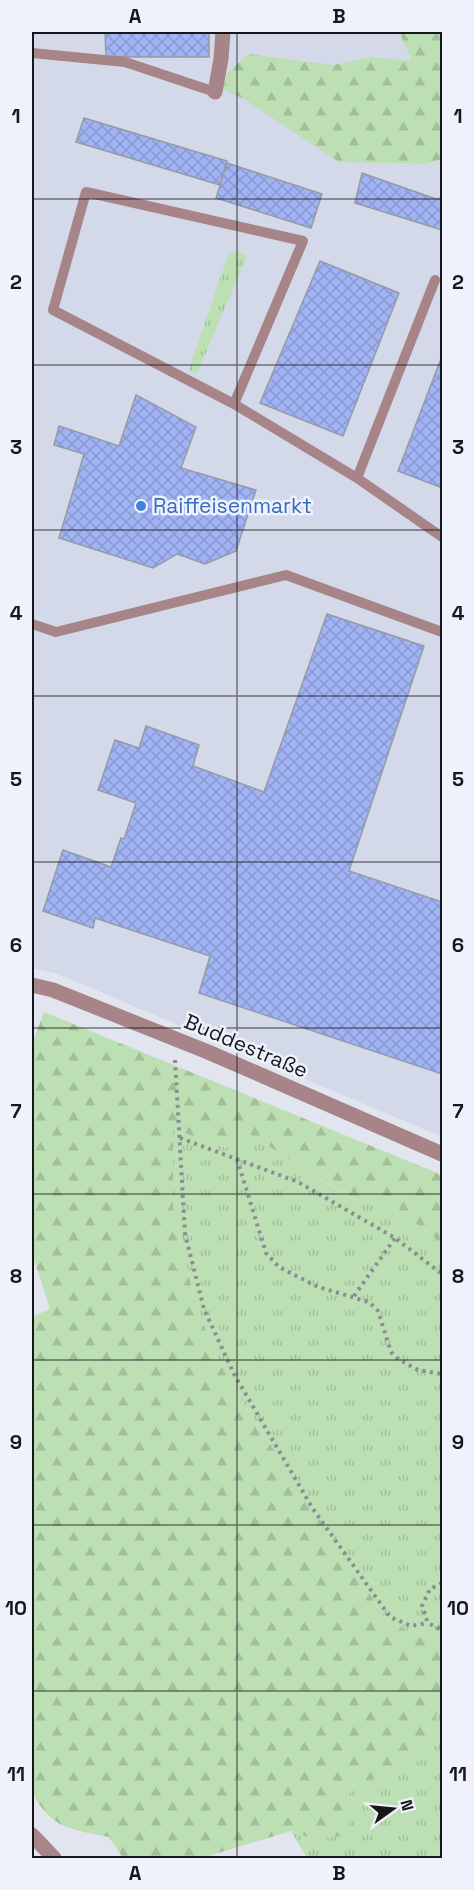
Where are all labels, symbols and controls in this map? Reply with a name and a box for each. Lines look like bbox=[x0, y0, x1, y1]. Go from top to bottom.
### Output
text: A bbox=[129, 3, 142, 29]
text: B bbox=[332, 3, 346, 29]
text: 1 bbox=[11, 103, 21, 129]
text: 1 bbox=[453, 103, 463, 129]
text: 2 bbox=[10, 269, 22, 295]
text: 2 bbox=[452, 269, 464, 295]
text: 3 bbox=[10, 434, 22, 460]
text: 3 bbox=[452, 434, 464, 460]
place label: Raiffeisenmarkt bbox=[153, 492, 312, 519]
marker: Raiffeisenmarkt bbox=[134, 499, 148, 513]
text: 4 bbox=[10, 600, 23, 626]
text: 4 bbox=[452, 600, 465, 626]
text: 5 bbox=[10, 766, 22, 792]
text: 5 bbox=[452, 766, 464, 792]
text: 6 bbox=[10, 932, 22, 958]
text: 6 bbox=[452, 932, 464, 958]
street label: Buddestraße bbox=[180, 1007, 312, 1084]
text: 7 bbox=[10, 1098, 22, 1124]
text: 7 bbox=[452, 1098, 464, 1124]
text: 8 bbox=[10, 1263, 22, 1289]
text: 8 bbox=[452, 1263, 464, 1289]
text: 9 bbox=[10, 1429, 22, 1455]
text: 9 bbox=[452, 1429, 464, 1455]
text: 10 bbox=[5, 1595, 27, 1621]
text: 10 bbox=[447, 1595, 469, 1621]
text: 11 bbox=[7, 1761, 25, 1787]
text: 11 bbox=[449, 1761, 467, 1787]
north arrow bbox=[363, 1779, 423, 1839]
text: N bbox=[395, 1797, 419, 1813]
text: A bbox=[129, 1860, 142, 1886]
text: B bbox=[332, 1860, 346, 1886]

